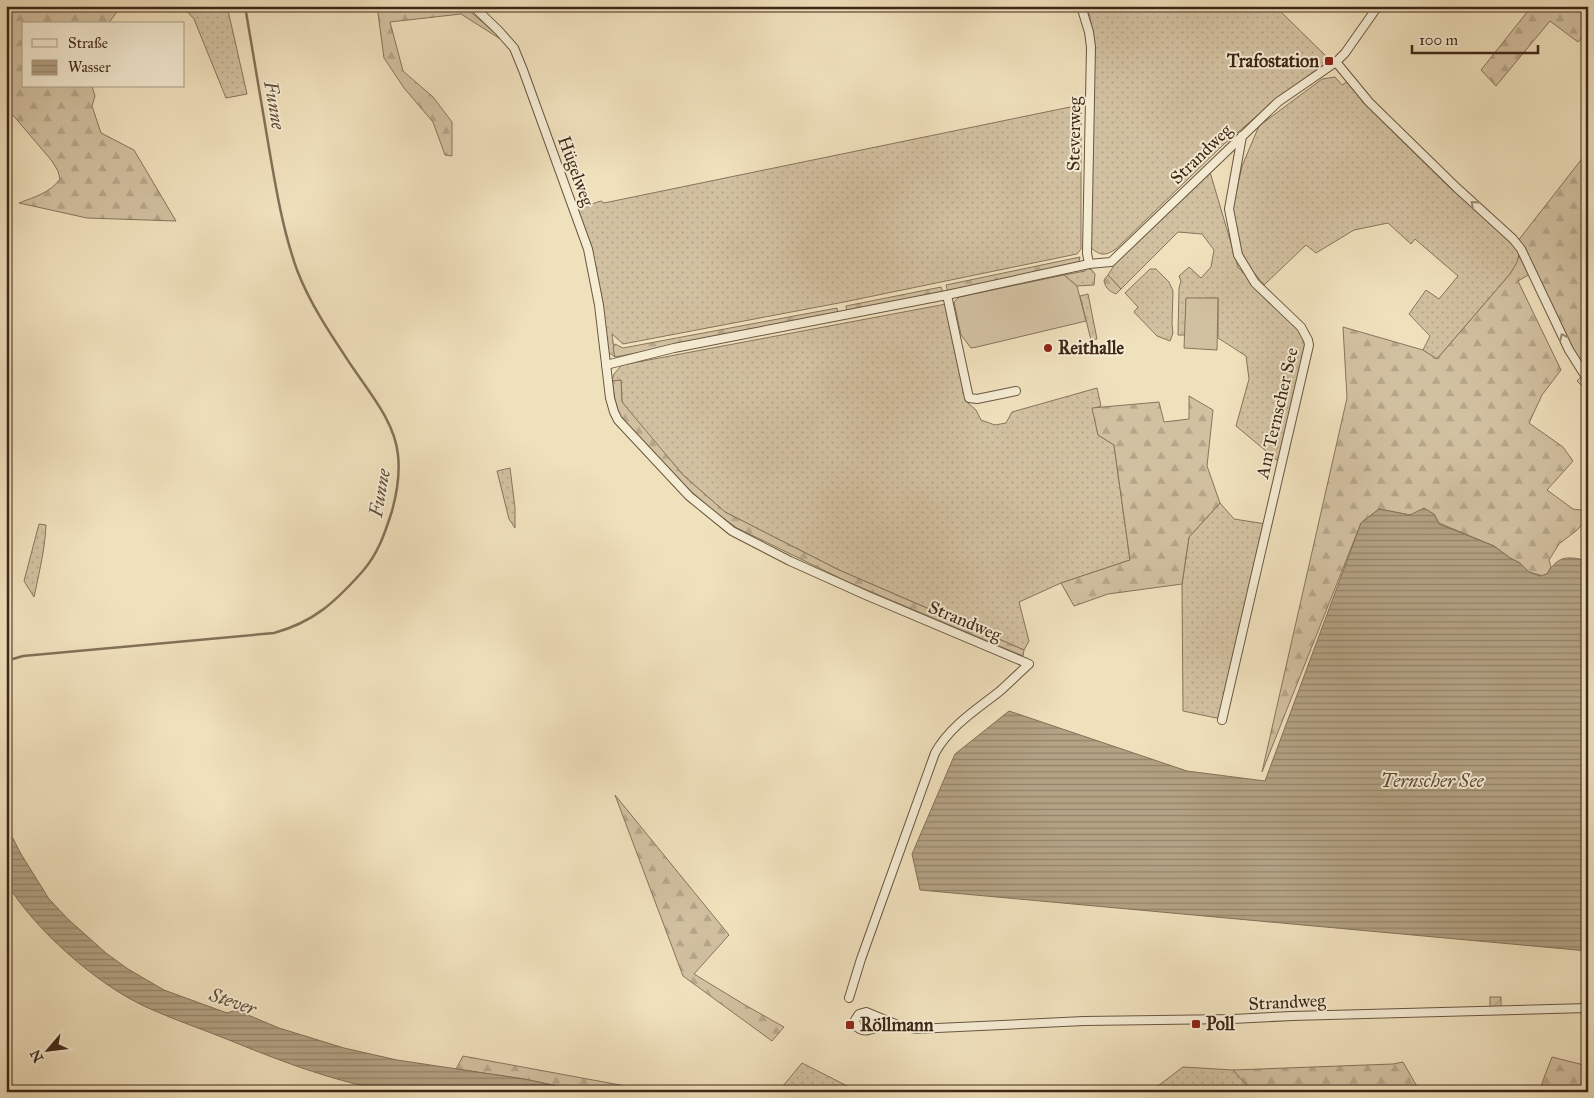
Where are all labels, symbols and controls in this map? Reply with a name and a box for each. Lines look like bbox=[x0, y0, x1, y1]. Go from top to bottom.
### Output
legend bbox=[22, 22, 185, 88]
scale bar bbox=[1412, 22, 1538, 54]
text: 100 m bbox=[1419, 31, 1459, 49]
text: Straße bbox=[68, 34, 108, 52]
place label: Trafostation bbox=[1226, 50, 1319, 72]
marker: Trafostation bbox=[1323, 55, 1335, 67]
text: Wasser bbox=[68, 58, 111, 76]
water label: Funne bbox=[259, 78, 290, 132]
street label: Steverweg bbox=[1062, 96, 1087, 171]
street label: Strandweg bbox=[1166, 119, 1238, 189]
street label: Hügelweg bbox=[552, 133, 599, 210]
one-way arrow bbox=[1471, 201, 1480, 210]
one-way arrow bbox=[1559, 333, 1569, 342]
place label: Reithalle bbox=[1058, 337, 1125, 359]
marker: Reithalle bbox=[1042, 342, 1054, 354]
street label: Am Ternscher See bbox=[1251, 345, 1303, 482]
water label: Funne bbox=[364, 466, 395, 520]
street label: Strandweg bbox=[925, 596, 1005, 647]
water label: Ternscher See bbox=[1380, 769, 1484, 792]
water label: Stever bbox=[205, 982, 260, 1021]
street label: Strandweg bbox=[1248, 989, 1327, 1016]
place label: Poll bbox=[1206, 1013, 1236, 1035]
place label: Röllmann bbox=[860, 1014, 934, 1036]
marker: Poll bbox=[1190, 1018, 1202, 1030]
marker: Röllmann bbox=[844, 1019, 856, 1031]
north arrow bbox=[22, 1026, 72, 1076]
text: N bbox=[27, 1047, 47, 1065]

